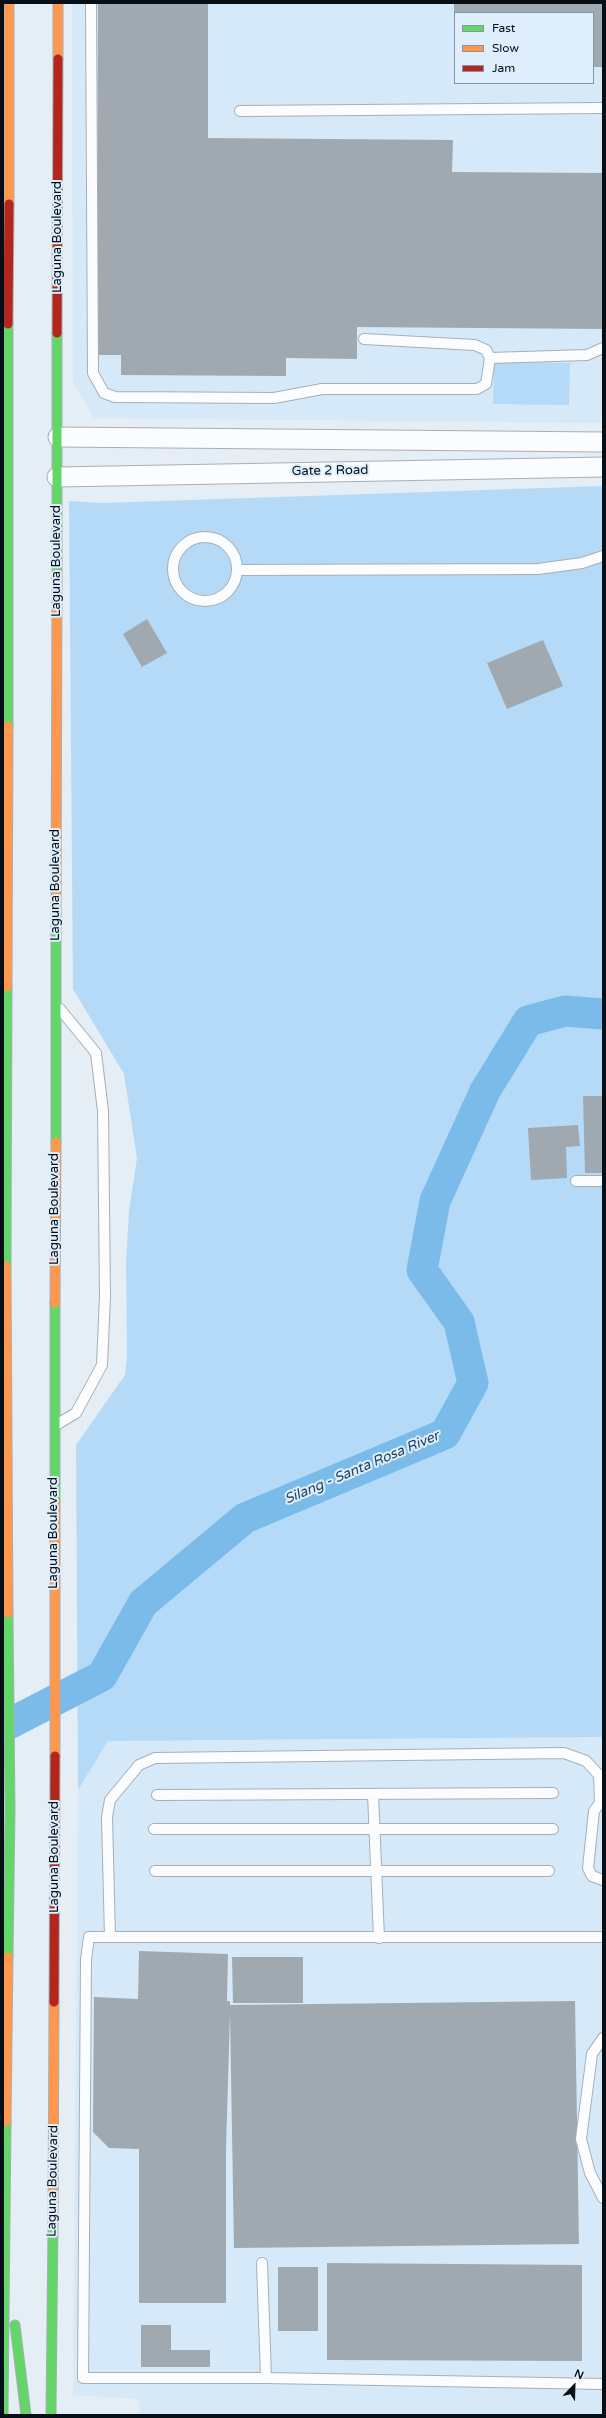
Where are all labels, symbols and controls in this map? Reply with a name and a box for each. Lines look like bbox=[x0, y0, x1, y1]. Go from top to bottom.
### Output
legend bbox=[454, 12, 594, 84]
text: Fast bbox=[492, 21, 515, 35]
text: Slow bbox=[492, 41, 519, 55]
text: Jam bbox=[492, 61, 515, 75]
street label: Laguna Boulevard bbox=[50, 181, 66, 293]
street label: Gate 2 Road bbox=[291, 463, 369, 479]
street label: Laguna Boulevard bbox=[49, 505, 65, 617]
street label: Laguna Boulevard bbox=[48, 829, 64, 941]
street label: Laguna Boulevard bbox=[47, 1153, 63, 1265]
water label: Silang - Santa Rosa River bbox=[282, 1428, 442, 1508]
street label: Laguna Boulevard bbox=[46, 1477, 62, 1589]
street label: Laguna Boulevard bbox=[47, 1801, 63, 1913]
street label: Laguna Boulevard bbox=[44, 2125, 62, 2237]
north arrow bbox=[554, 2366, 594, 2406]
text: N bbox=[572, 2367, 585, 2382]

